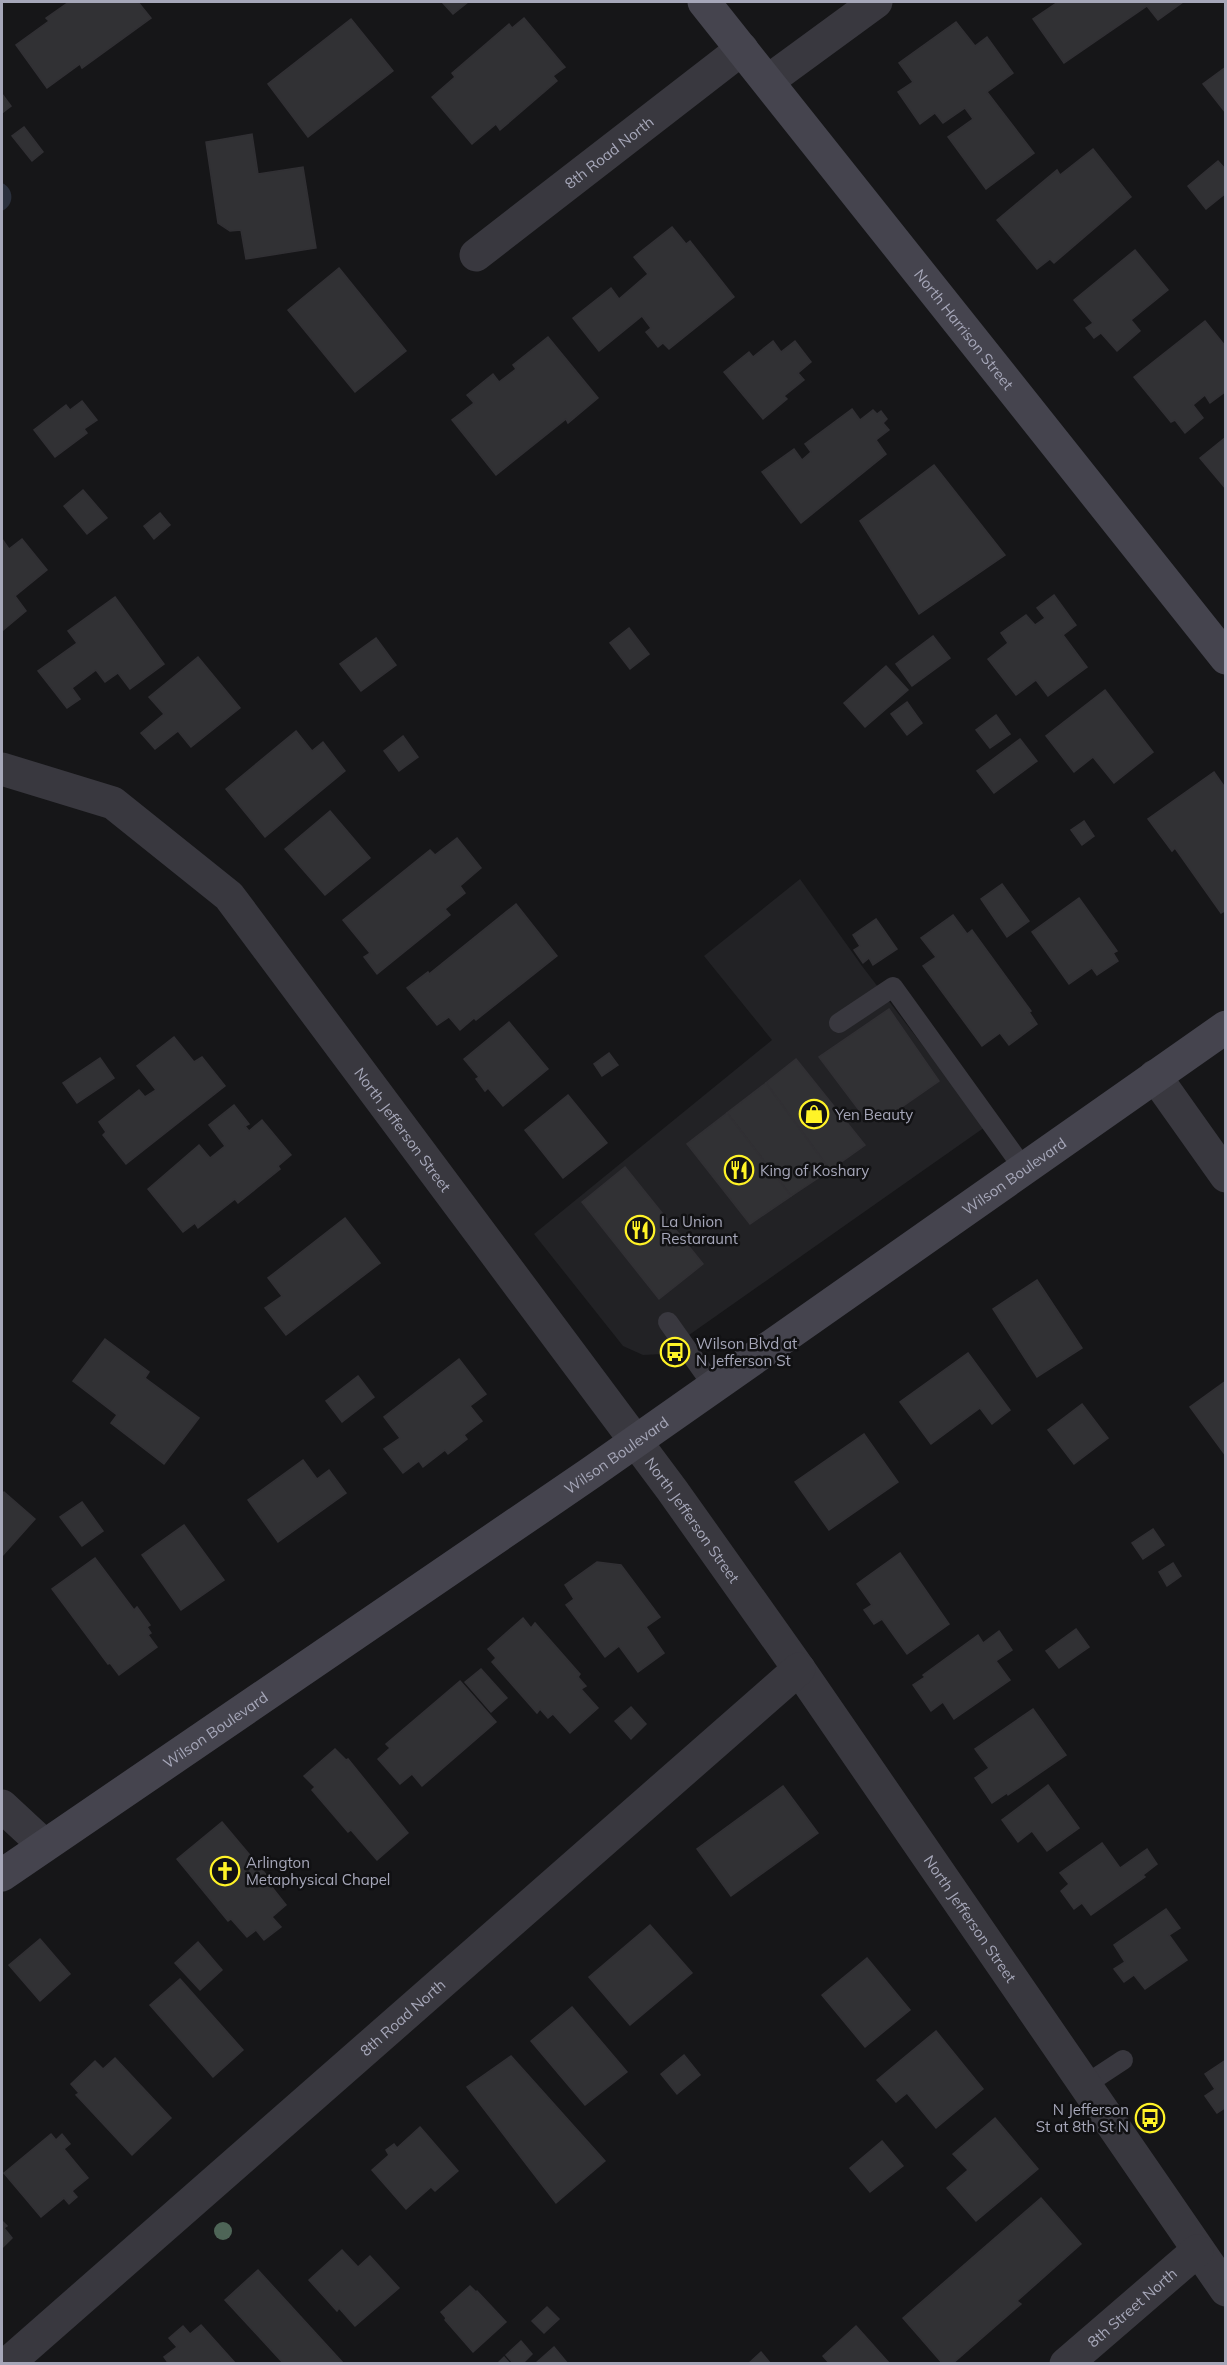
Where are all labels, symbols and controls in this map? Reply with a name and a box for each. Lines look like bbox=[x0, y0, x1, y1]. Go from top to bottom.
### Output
street label: 8th Road North bbox=[561, 112, 657, 193]
street label: North Harrison Street bbox=[910, 265, 1018, 393]
street label: North Jefferson Street bbox=[351, 1064, 456, 1195]
shop icon: Yen Beauty bbox=[798, 1098, 830, 1130]
place label: Yen Beauty bbox=[834, 1105, 913, 1124]
street label: Wilson Boulevard bbox=[958, 1133, 1070, 1219]
restaurant icon: King of Koshary bbox=[723, 1154, 755, 1186]
place label: King of Koshary bbox=[760, 1161, 869, 1180]
place label: La Union Restaraunt bbox=[661, 1212, 738, 1248]
restaurant icon: La Union Restaraunt bbox=[624, 1214, 656, 1246]
place label: Wilson Blvd at N Jefferson St bbox=[696, 1334, 797, 1370]
bus stop icon: Wilson Blvd at N Jefferson St bbox=[659, 1336, 691, 1368]
street label: Wilson Boulevard bbox=[560, 1412, 672, 1498]
street label: North Jefferson Street bbox=[641, 1453, 744, 1586]
street label: Wilson Boulevard bbox=[159, 1687, 271, 1772]
street label: North Jefferson Street bbox=[920, 1851, 1021, 1986]
place label: Arlington Metaphysical Chapel bbox=[246, 1853, 390, 1889]
church icon: Arlington Metaphysical Chapel bbox=[209, 1855, 241, 1887]
street label: 8th Road North bbox=[356, 1974, 449, 2060]
place label: N Jefferson St at 8th St N bbox=[1036, 2100, 1129, 2136]
bus stop icon: N Jefferson St at 8th St N bbox=[1134, 2102, 1166, 2134]
street label: 8th Street North bbox=[1083, 2263, 1181, 2351]

